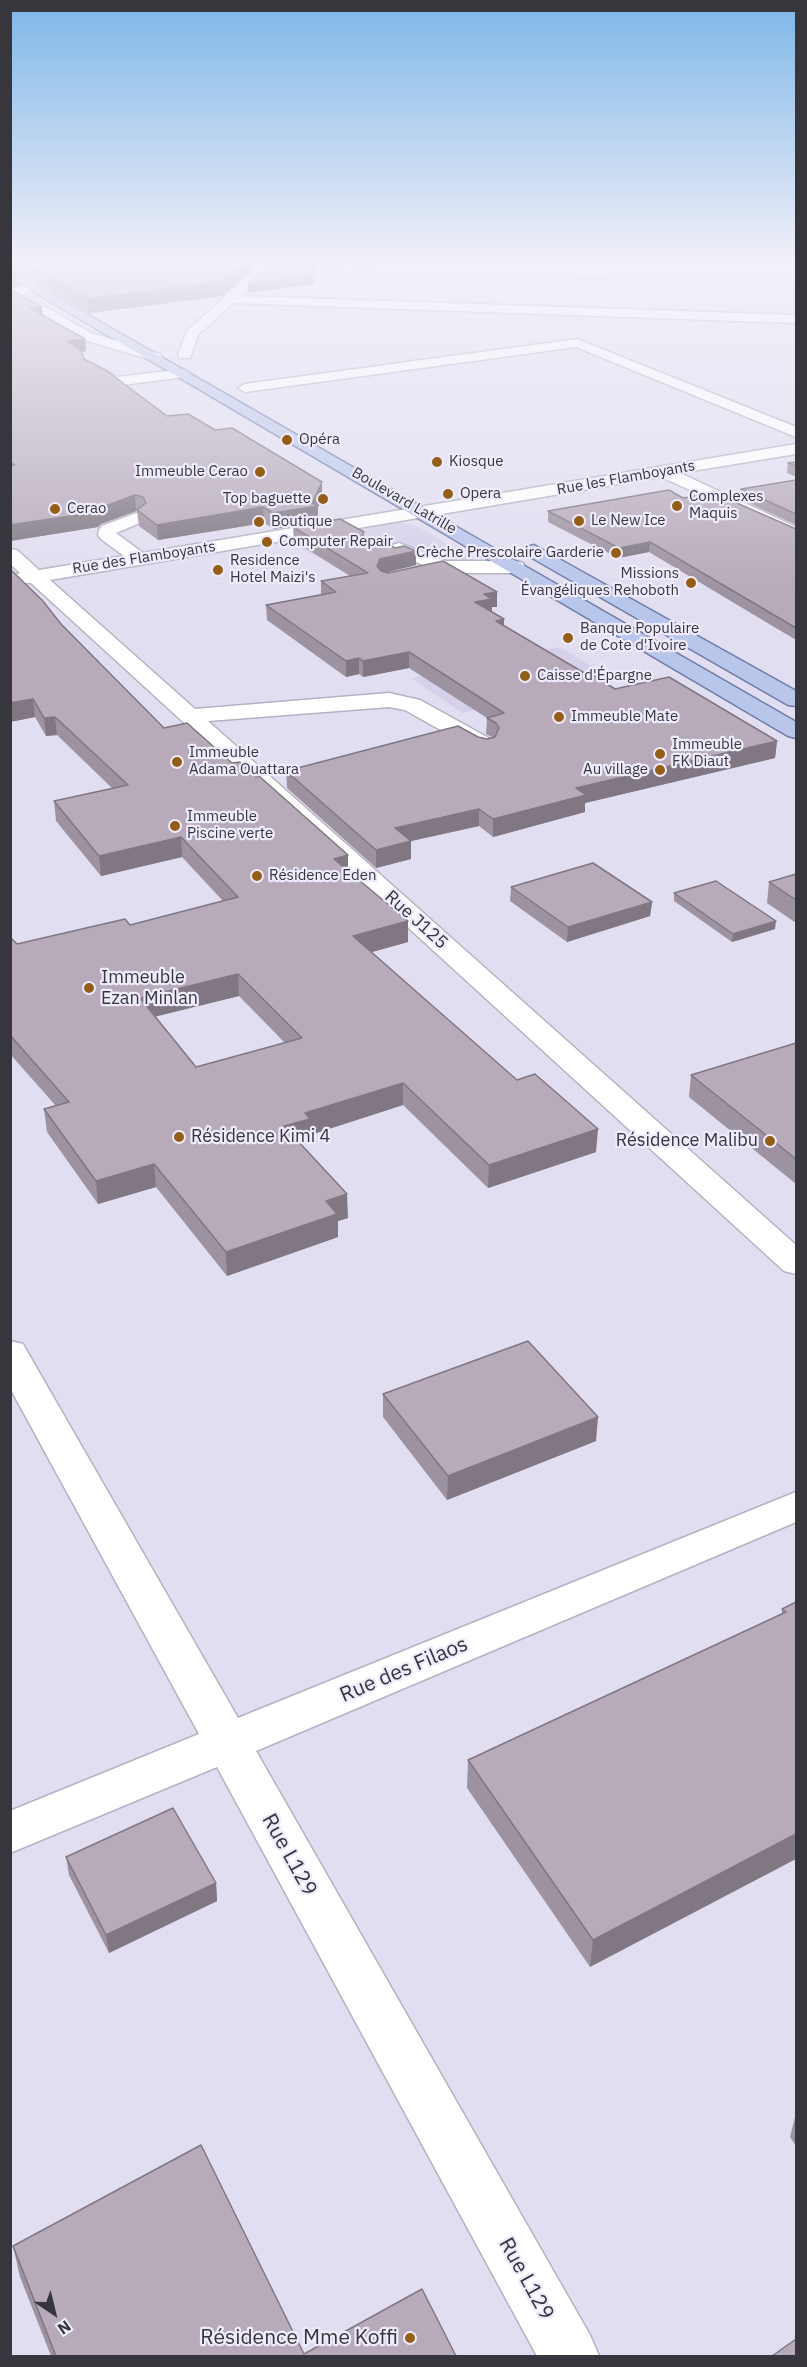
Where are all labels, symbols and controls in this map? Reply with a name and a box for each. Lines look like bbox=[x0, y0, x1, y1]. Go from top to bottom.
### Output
place label: Opéra bbox=[299, 431, 340, 449]
marker: Opéra bbox=[280, 433, 294, 447]
place label: Kiosque bbox=[449, 453, 503, 471]
marker: Kiosque bbox=[430, 455, 444, 469]
street label: Rue les Flamboyants bbox=[555, 457, 697, 499]
place label: Immeuble Cerao bbox=[135, 463, 248, 481]
street label: Boulevard Latrille bbox=[348, 464, 460, 538]
marker: Immeuble Cerao bbox=[253, 465, 267, 479]
place label: Opera bbox=[460, 485, 501, 503]
marker: Opera bbox=[441, 487, 455, 501]
place label: Complexes Maquis bbox=[689, 488, 764, 523]
place label: Top baguette bbox=[223, 490, 311, 508]
marker: Top baguette bbox=[316, 492, 330, 506]
marker: Complexes Maquis bbox=[670, 499, 684, 513]
place label: Cerao bbox=[67, 500, 106, 518]
marker: Cerao bbox=[48, 502, 62, 516]
place label: Le New Ice bbox=[591, 512, 666, 530]
place label: Boutique bbox=[271, 513, 332, 531]
marker: Le New Ice bbox=[572, 514, 586, 528]
marker: Boutique bbox=[252, 515, 266, 529]
place label: Computer Repair bbox=[279, 533, 393, 551]
marker: Computer Repair bbox=[260, 535, 274, 549]
street label: Rue des Flamboyants bbox=[71, 538, 217, 578]
place label: Crèche Prescolaire Garderie bbox=[416, 544, 604, 562]
marker: Crèche Prescolaire Garderie bbox=[609, 546, 623, 560]
place label: Residence Hotel Maizi's bbox=[230, 552, 316, 587]
marker: Residence Hotel Maizi's bbox=[211, 563, 225, 577]
place label: Missions Évangéliques Rehoboth bbox=[521, 565, 679, 600]
marker: Missions Évangéliques Rehoboth bbox=[684, 576, 698, 590]
place label: Banque Populaire de Cote d'Ivoire bbox=[580, 620, 699, 655]
marker: Banque Populaire de Cote d'Ivoire bbox=[561, 631, 575, 645]
place label: Caisse d'Épargne bbox=[537, 667, 652, 685]
marker: Caisse d'Épargne bbox=[518, 669, 532, 683]
place label: Immeuble Mate bbox=[571, 708, 678, 726]
marker: Immeuble Mate bbox=[552, 710, 566, 724]
place label: Immeuble FK Diaut bbox=[672, 736, 742, 771]
place label: Immeuble Adama Ouattara bbox=[189, 744, 299, 779]
marker: Immeuble FK Diaut bbox=[653, 747, 667, 761]
marker: Immeuble Adama Ouattara bbox=[170, 755, 184, 769]
place label: Au village bbox=[583, 761, 648, 779]
marker: Au village bbox=[653, 763, 667, 777]
place label: Immeuble Piscine verte bbox=[187, 808, 273, 843]
marker: Immeuble Piscine verte bbox=[168, 819, 182, 833]
place label: Résidence Eden bbox=[269, 867, 376, 885]
marker: Résidence Eden bbox=[250, 869, 264, 883]
street label: Rue J125 bbox=[380, 886, 452, 954]
place label: Immeuble Ezan Minlan bbox=[101, 967, 198, 1010]
marker: Immeuble Ezan Minlan bbox=[82, 981, 96, 995]
place label: Résidence Kimi 4 bbox=[191, 1126, 330, 1148]
marker: Résidence Kimi 4 bbox=[172, 1130, 186, 1144]
place label: Résidence Malibu bbox=[616, 1130, 758, 1152]
marker: Résidence Malibu bbox=[763, 1134, 777, 1148]
street label: Rue des Filaos bbox=[336, 1632, 472, 1708]
street label: Rue L129 bbox=[256, 1809, 322, 1901]
street label: Rue L129 bbox=[493, 2233, 559, 2325]
north arrow bbox=[24, 2283, 84, 2343]
text: N bbox=[54, 2316, 75, 2339]
place label: Résidence Mme Koffi bbox=[200, 2325, 398, 2351]
marker: Résidence Mme Koffi bbox=[403, 2331, 417, 2345]

